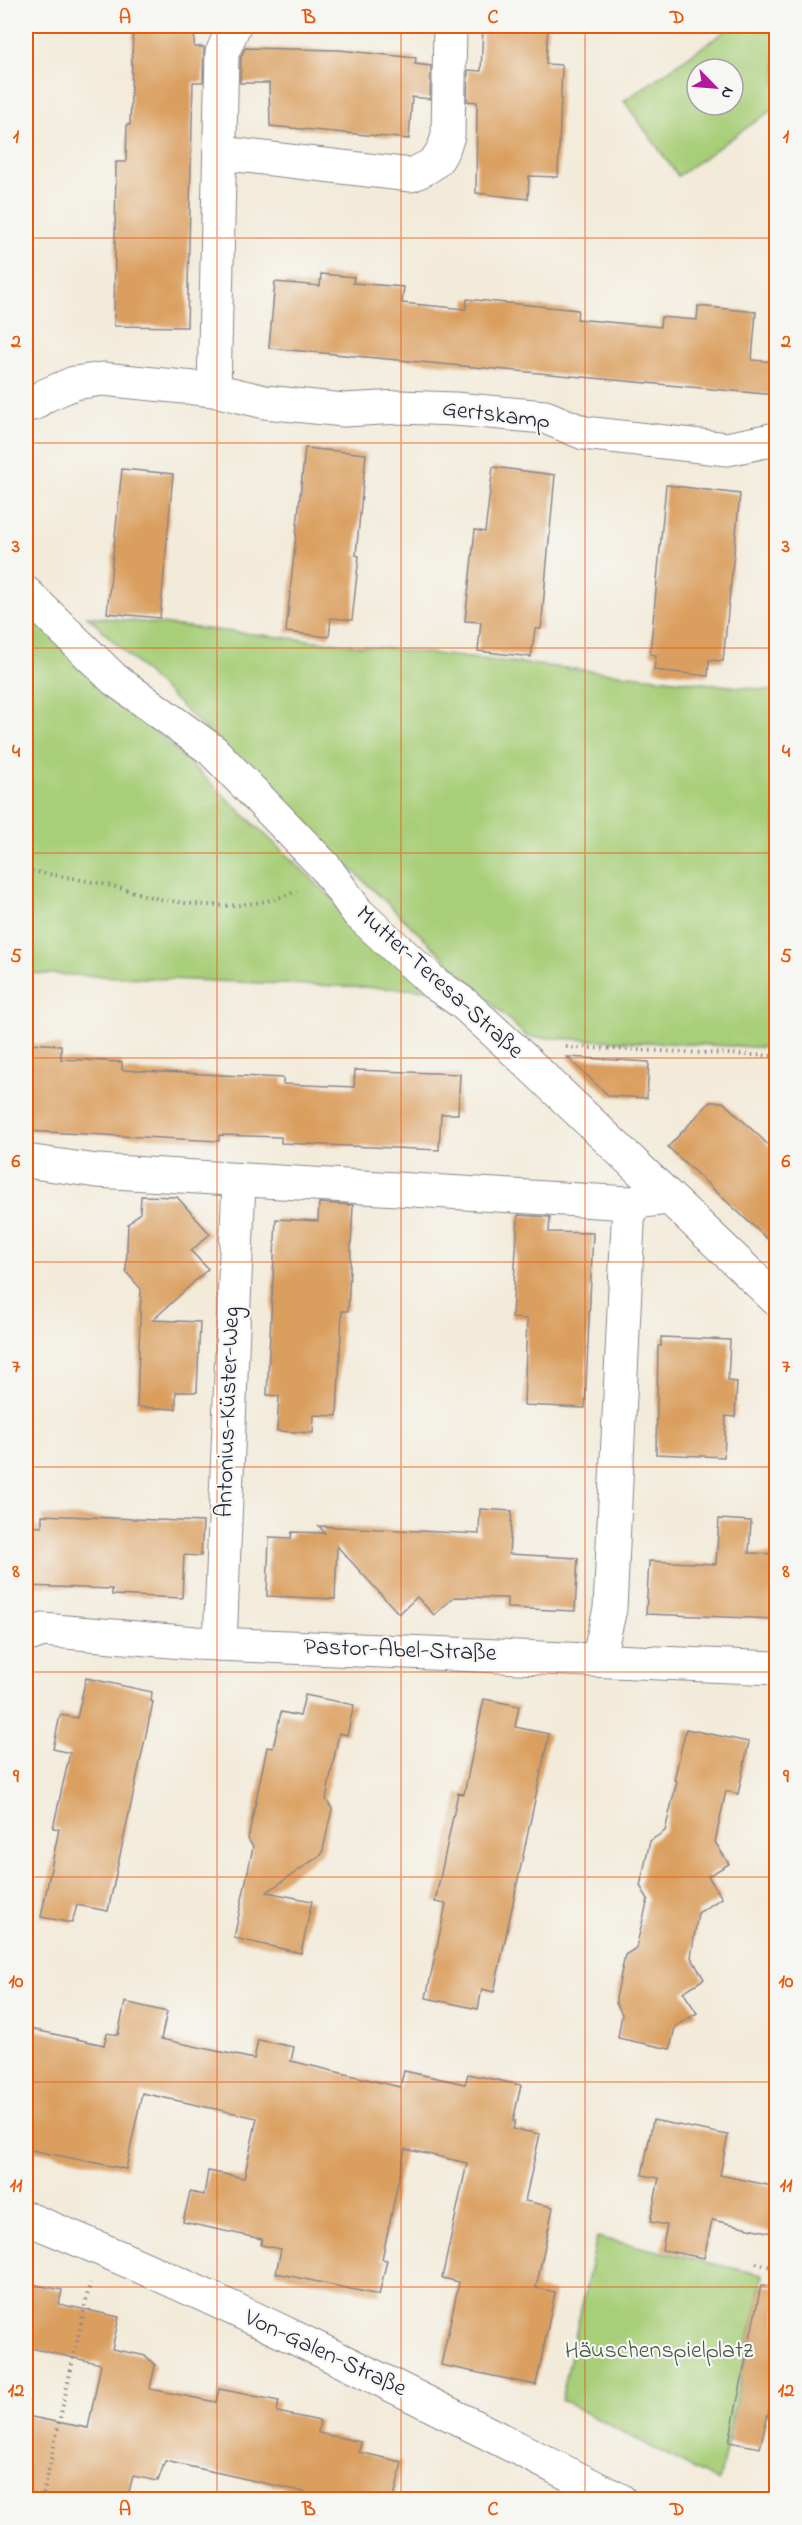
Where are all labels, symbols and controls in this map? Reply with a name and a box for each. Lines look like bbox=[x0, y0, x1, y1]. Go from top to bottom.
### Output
text: A bbox=[119, 4, 131, 33]
text: B bbox=[301, 4, 316, 33]
text: C bbox=[488, 4, 499, 33]
text: D bbox=[669, 4, 684, 33]
north arrow bbox=[685, 57, 745, 117]
text: N bbox=[714, 83, 740, 103]
text: 1 bbox=[13, 123, 20, 152]
text: 1 bbox=[783, 123, 790, 152]
text: 2 bbox=[10, 328, 21, 357]
text: 2 bbox=[780, 328, 791, 357]
street label: Gertskamp bbox=[440, 392, 552, 440]
text: 3 bbox=[11, 533, 20, 562]
text: 3 bbox=[781, 533, 790, 562]
text: 4 bbox=[12, 738, 21, 767]
text: 4 bbox=[782, 738, 791, 767]
street label: Mutter-Teresa-Straße bbox=[347, 898, 531, 1068]
text: 5 bbox=[10, 943, 22, 972]
text: 5 bbox=[780, 943, 792, 972]
text: 6 bbox=[12, 1148, 21, 1177]
text: 6 bbox=[782, 1148, 791, 1177]
street label: Antonius-Küster-Weg bbox=[208, 1306, 250, 1518]
text: 7 bbox=[12, 1353, 21, 1382]
text: 7 bbox=[782, 1353, 791, 1382]
text: 8 bbox=[11, 1558, 20, 1587]
text: 8 bbox=[781, 1558, 790, 1587]
street label: Pastor-Abel-Straße bbox=[303, 1630, 497, 1672]
text: 9 bbox=[12, 1763, 20, 1792]
text: 9 bbox=[782, 1763, 790, 1792]
text: 10 bbox=[9, 1968, 24, 1997]
text: 10 bbox=[779, 1968, 794, 1997]
text: 11 bbox=[10, 2172, 23, 2201]
text: 11 bbox=[780, 2172, 793, 2201]
street label: Von-Galen-Straße bbox=[237, 2301, 412, 2407]
park label: Häuschenspielplatz bbox=[565, 2334, 754, 2369]
text: 12 bbox=[8, 2377, 24, 2406]
text: 12 bbox=[778, 2377, 794, 2406]
text: A bbox=[119, 2496, 131, 2525]
text: B bbox=[301, 2496, 316, 2525]
text: C bbox=[488, 2496, 499, 2525]
text: D bbox=[669, 2496, 684, 2525]

